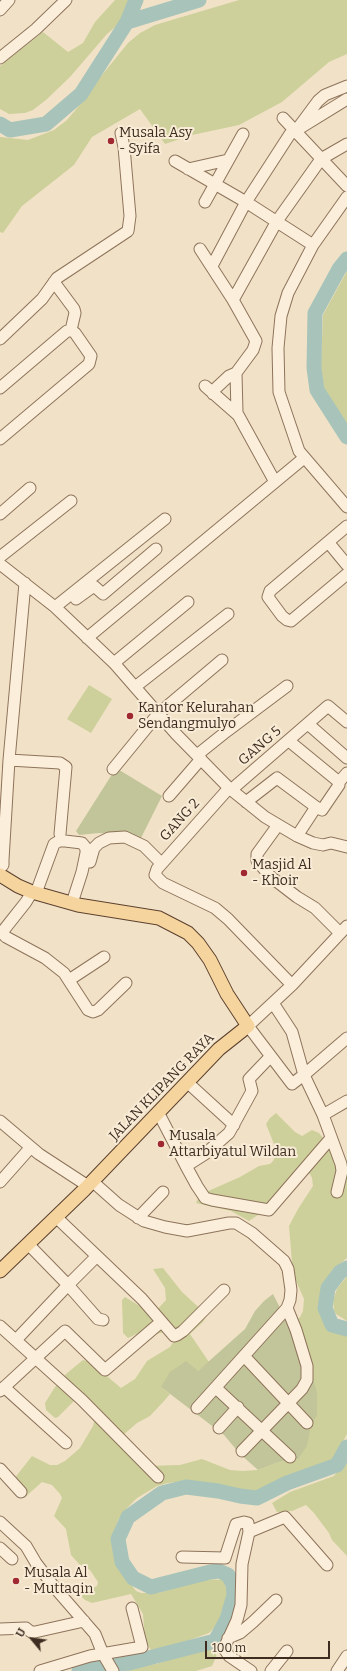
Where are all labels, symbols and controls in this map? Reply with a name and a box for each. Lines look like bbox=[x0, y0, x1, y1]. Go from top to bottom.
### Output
place label: Musala Asy - Syifa bbox=[119, 125, 192, 158]
marker: Musala Asy - Syifa bbox=[106, 136, 116, 146]
place label: Kantor Kelurahan Sendangmulyo bbox=[138, 700, 254, 732]
marker: Kantor Kelurahan Sendangmulyo bbox=[125, 711, 135, 721]
street label: GANG 5 bbox=[235, 723, 285, 769]
street label: GANG 2 bbox=[157, 795, 203, 845]
place label: Masjid Al - Khoir bbox=[252, 857, 311, 890]
marker: Masjid Al - Khoir bbox=[239, 868, 249, 878]
street label: JALAN KLIPANG RAYA bbox=[106, 1030, 218, 1144]
place label: Musala Attarbiyatul Wildan bbox=[169, 1128, 296, 1160]
marker: Musala Attarbiyatul Wildan bbox=[156, 1139, 166, 1149]
place label: Musala Al - Muttaqin bbox=[24, 1565, 93, 1598]
marker: Musala Al - Muttaqin bbox=[11, 1576, 21, 1586]
north arrow bbox=[12, 1619, 52, 1659]
text: U bbox=[13, 1626, 29, 1640]
scale bar bbox=[207, 1633, 332, 1659]
text: 100 m bbox=[212, 1641, 246, 1655]

